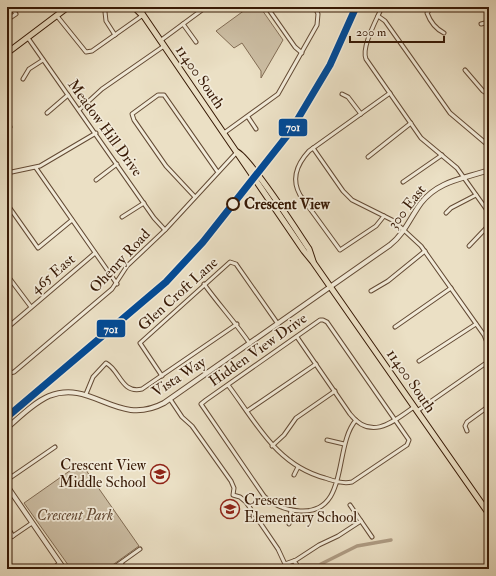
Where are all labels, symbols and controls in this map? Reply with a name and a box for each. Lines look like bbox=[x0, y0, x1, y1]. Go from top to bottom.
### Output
scale bar bbox=[350, 18, 444, 44]
text: 200 m bbox=[356, 25, 387, 40]
street label: 11400 South bbox=[171, 42, 229, 113]
street label: Meadow Hill Drive bbox=[63, 76, 147, 180]
line badge: 701 bbox=[278, 118, 308, 137]
text: 701 bbox=[286, 121, 300, 134]
street label: 300 East bbox=[384, 181, 430, 233]
place label: Crescent View bbox=[244, 195, 331, 214]
marker: Crescent View bbox=[226, 197, 240, 211]
street label: Ohenry Road bbox=[86, 225, 155, 297]
street label: 465 East bbox=[27, 250, 79, 298]
street label: Glen Croft Lane bbox=[134, 253, 222, 335]
street label: Hidden View Drive bbox=[205, 309, 311, 391]
line badge: 701 bbox=[96, 319, 126, 338]
text: 701 bbox=[104, 323, 118, 336]
street label: 11400 South bbox=[382, 346, 440, 417]
street label: Vista Way bbox=[148, 352, 210, 401]
place label: Crescent View Middle School bbox=[59, 456, 147, 492]
school or university icon: Crescent View Middle School bbox=[149, 463, 171, 485]
place label: Crescent Elementary School bbox=[244, 491, 357, 527]
school or university icon: Crescent Elementary School bbox=[219, 498, 241, 520]
park label: Crescent Park bbox=[37, 506, 113, 525]

